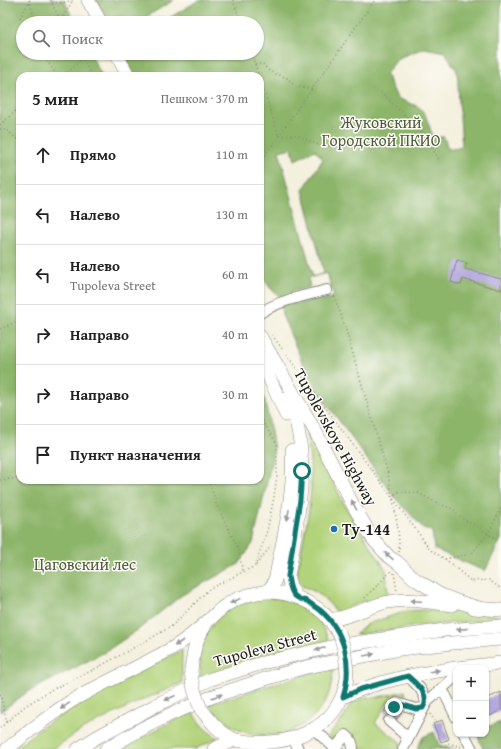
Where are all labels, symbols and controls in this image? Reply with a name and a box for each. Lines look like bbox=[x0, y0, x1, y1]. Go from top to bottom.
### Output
search box bbox=[16, 16, 264, 60]
icon: search bbox=[30, 27, 52, 49]
text: Поиск bbox=[62, 28, 103, 49]
text: 5 мин bbox=[32, 86, 78, 111]
text: Пешком · 370 m bbox=[161, 89, 248, 108]
park label: Жуковский Городской ПКИО bbox=[322, 110, 441, 152]
icon: ahead bbox=[32, 144, 54, 166]
text: Прямо bbox=[70, 144, 116, 165]
text: 110 m bbox=[216, 145, 248, 164]
icon: left bbox=[32, 204, 54, 226]
text: Налево bbox=[70, 204, 120, 225]
text: 130 m bbox=[216, 205, 248, 224]
text: Налево bbox=[70, 255, 120, 276]
icon: left bbox=[32, 264, 54, 286]
text: 60 m bbox=[222, 265, 248, 284]
text: Tupoleva Street bbox=[70, 276, 156, 295]
icon: right bbox=[32, 324, 54, 346]
text: Направо bbox=[70, 324, 129, 345]
text: 40 m bbox=[222, 325, 248, 344]
street label: Tupolevskoye Highway bbox=[288, 364, 384, 510]
icon: right bbox=[32, 384, 54, 406]
text: Направо bbox=[70, 384, 129, 405]
text: 30 m bbox=[222, 385, 248, 404]
icon: arrive bbox=[32, 444, 54, 466]
text: Пункт назначения bbox=[70, 444, 201, 465]
route start bbox=[293, 462, 311, 480]
one-way arrow bbox=[350, 499, 357, 511]
one-way arrow bbox=[284, 509, 290, 521]
place label: Ty-144 bbox=[342, 517, 390, 541]
marker: Ty-144 bbox=[329, 524, 339, 534]
one-way arrow bbox=[384, 551, 394, 561]
park label: Цаговский лес bbox=[34, 552, 136, 576]
one-way arrow bbox=[410, 597, 422, 604]
one-way arrow bbox=[229, 598, 241, 604]
street label: Tupoleva Street bbox=[211, 622, 319, 672]
one-way arrow bbox=[456, 626, 468, 633]
one-way arrow bbox=[173, 639, 184, 647]
one-way arrow bbox=[313, 647, 326, 653]
one-way arrow bbox=[363, 652, 375, 658]
map controls bbox=[453, 665, 489, 737]
button: + bbox=[453, 665, 489, 701]
one-way arrow bbox=[428, 668, 440, 674]
one-way arrow bbox=[211, 692, 223, 698]
one-way arrow bbox=[164, 695, 175, 701]
route end bbox=[385, 698, 403, 716]
button: − bbox=[453, 701, 489, 737]
one-way arrow bbox=[59, 702, 70, 710]

